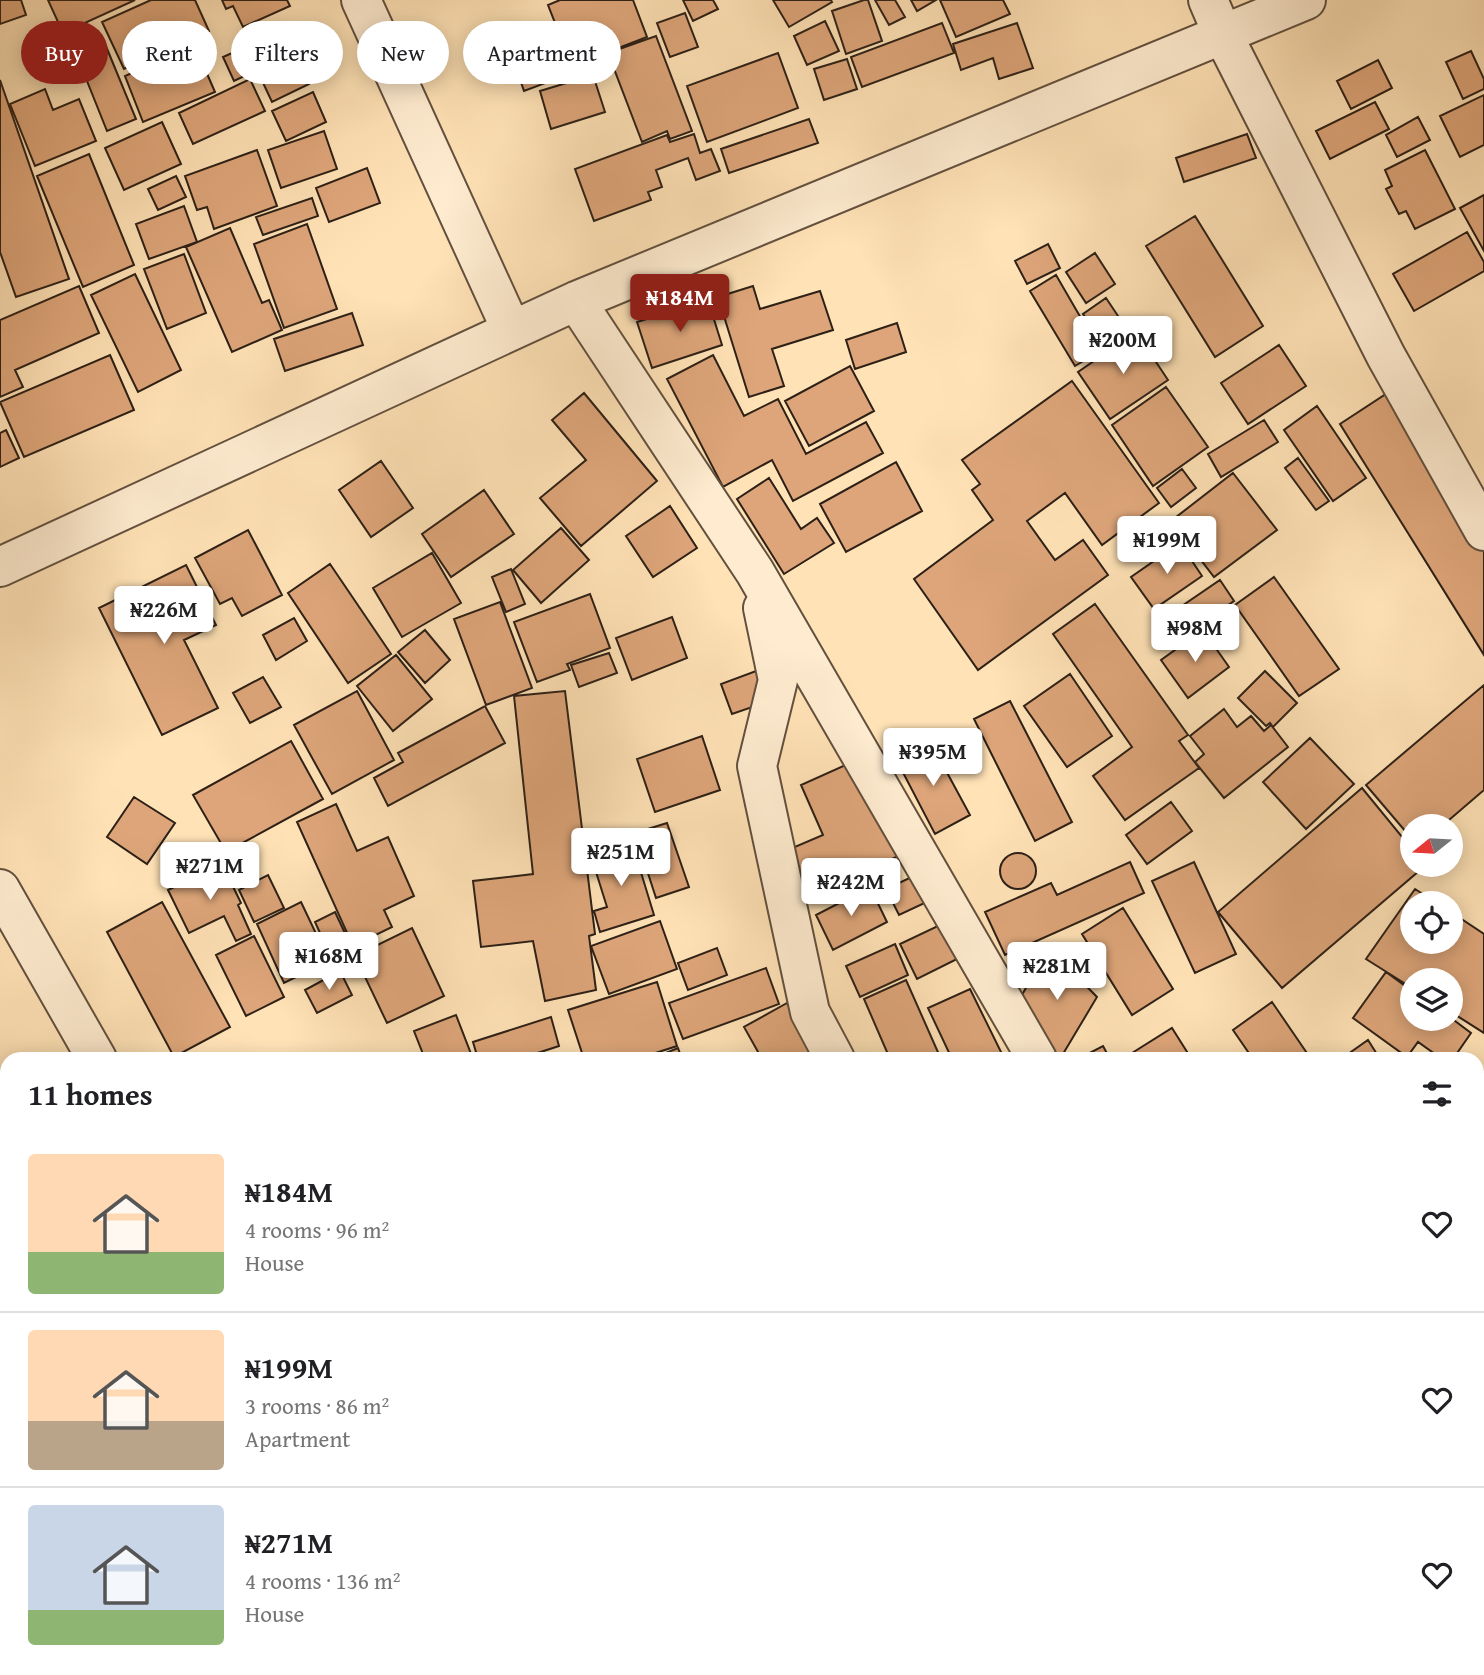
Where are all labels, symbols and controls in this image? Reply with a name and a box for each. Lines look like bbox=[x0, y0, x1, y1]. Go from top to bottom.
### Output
chip: Buy bbox=[21, 21, 108, 84]
chip: Rent bbox=[122, 21, 217, 84]
chip: Filters bbox=[231, 21, 343, 84]
chip: New bbox=[357, 21, 449, 84]
chip: Apartment bbox=[463, 21, 621, 84]
pin: ₦184M bbox=[631, 274, 729, 334]
text: ₦184M bbox=[646, 280, 714, 313]
pin: ₦200M bbox=[1074, 316, 1172, 376]
text: ₦200M bbox=[1089, 322, 1157, 355]
pin: ₦199M bbox=[1118, 516, 1216, 576]
text: ₦199M bbox=[1133, 522, 1201, 555]
pin: ₦226M bbox=[115, 586, 213, 646]
text: ₦226M bbox=[130, 592, 198, 625]
pin: ₦98M bbox=[1154, 604, 1236, 664]
text: ₦98M bbox=[1167, 610, 1223, 643]
pin: ₦395M bbox=[884, 728, 982, 788]
text: ₦395M bbox=[899, 734, 967, 767]
north arrow bbox=[1400, 814, 1463, 877]
map controls bbox=[1400, 814, 1463, 1031]
pin: ₦251M bbox=[572, 828, 670, 888]
text: ₦251M bbox=[587, 834, 655, 867]
pin: ₦271M bbox=[161, 842, 259, 902]
text: ₦271M bbox=[176, 848, 244, 881]
pin: ₦242M bbox=[802, 858, 900, 918]
text: ₦242M bbox=[817, 864, 885, 897]
button: locate bbox=[1400, 891, 1463, 954]
pin: ₦168M bbox=[280, 932, 378, 992]
text: ₦168M bbox=[295, 938, 363, 971]
pin: ₦281M bbox=[1008, 942, 1106, 1002]
text: ₦281M bbox=[1023, 948, 1091, 981]
button: layers bbox=[1400, 968, 1463, 1031]
text: 11 homes bbox=[28, 1072, 153, 1116]
icon: filters bbox=[1418, 1075, 1456, 1113]
text: ₦184M bbox=[245, 1169, 333, 1213]
icon: home bbox=[84, 1182, 168, 1266]
icon: heart bbox=[1418, 1205, 1456, 1243]
text: 4 rooms · 96 m² bbox=[245, 1213, 389, 1246]
text: House bbox=[245, 1246, 304, 1279]
text: ₦199M bbox=[245, 1345, 333, 1389]
icon: home bbox=[84, 1358, 168, 1442]
icon: heart bbox=[1418, 1381, 1456, 1419]
text: 3 rooms · 86 m² bbox=[245, 1389, 389, 1422]
text: Apartment bbox=[245, 1422, 350, 1455]
text: ₦271M bbox=[245, 1520, 333, 1564]
icon: home bbox=[84, 1533, 168, 1617]
icon: heart bbox=[1418, 1556, 1456, 1594]
text: 4 rooms · 136 m² bbox=[245, 1564, 400, 1597]
text: House bbox=[245, 1597, 304, 1630]

